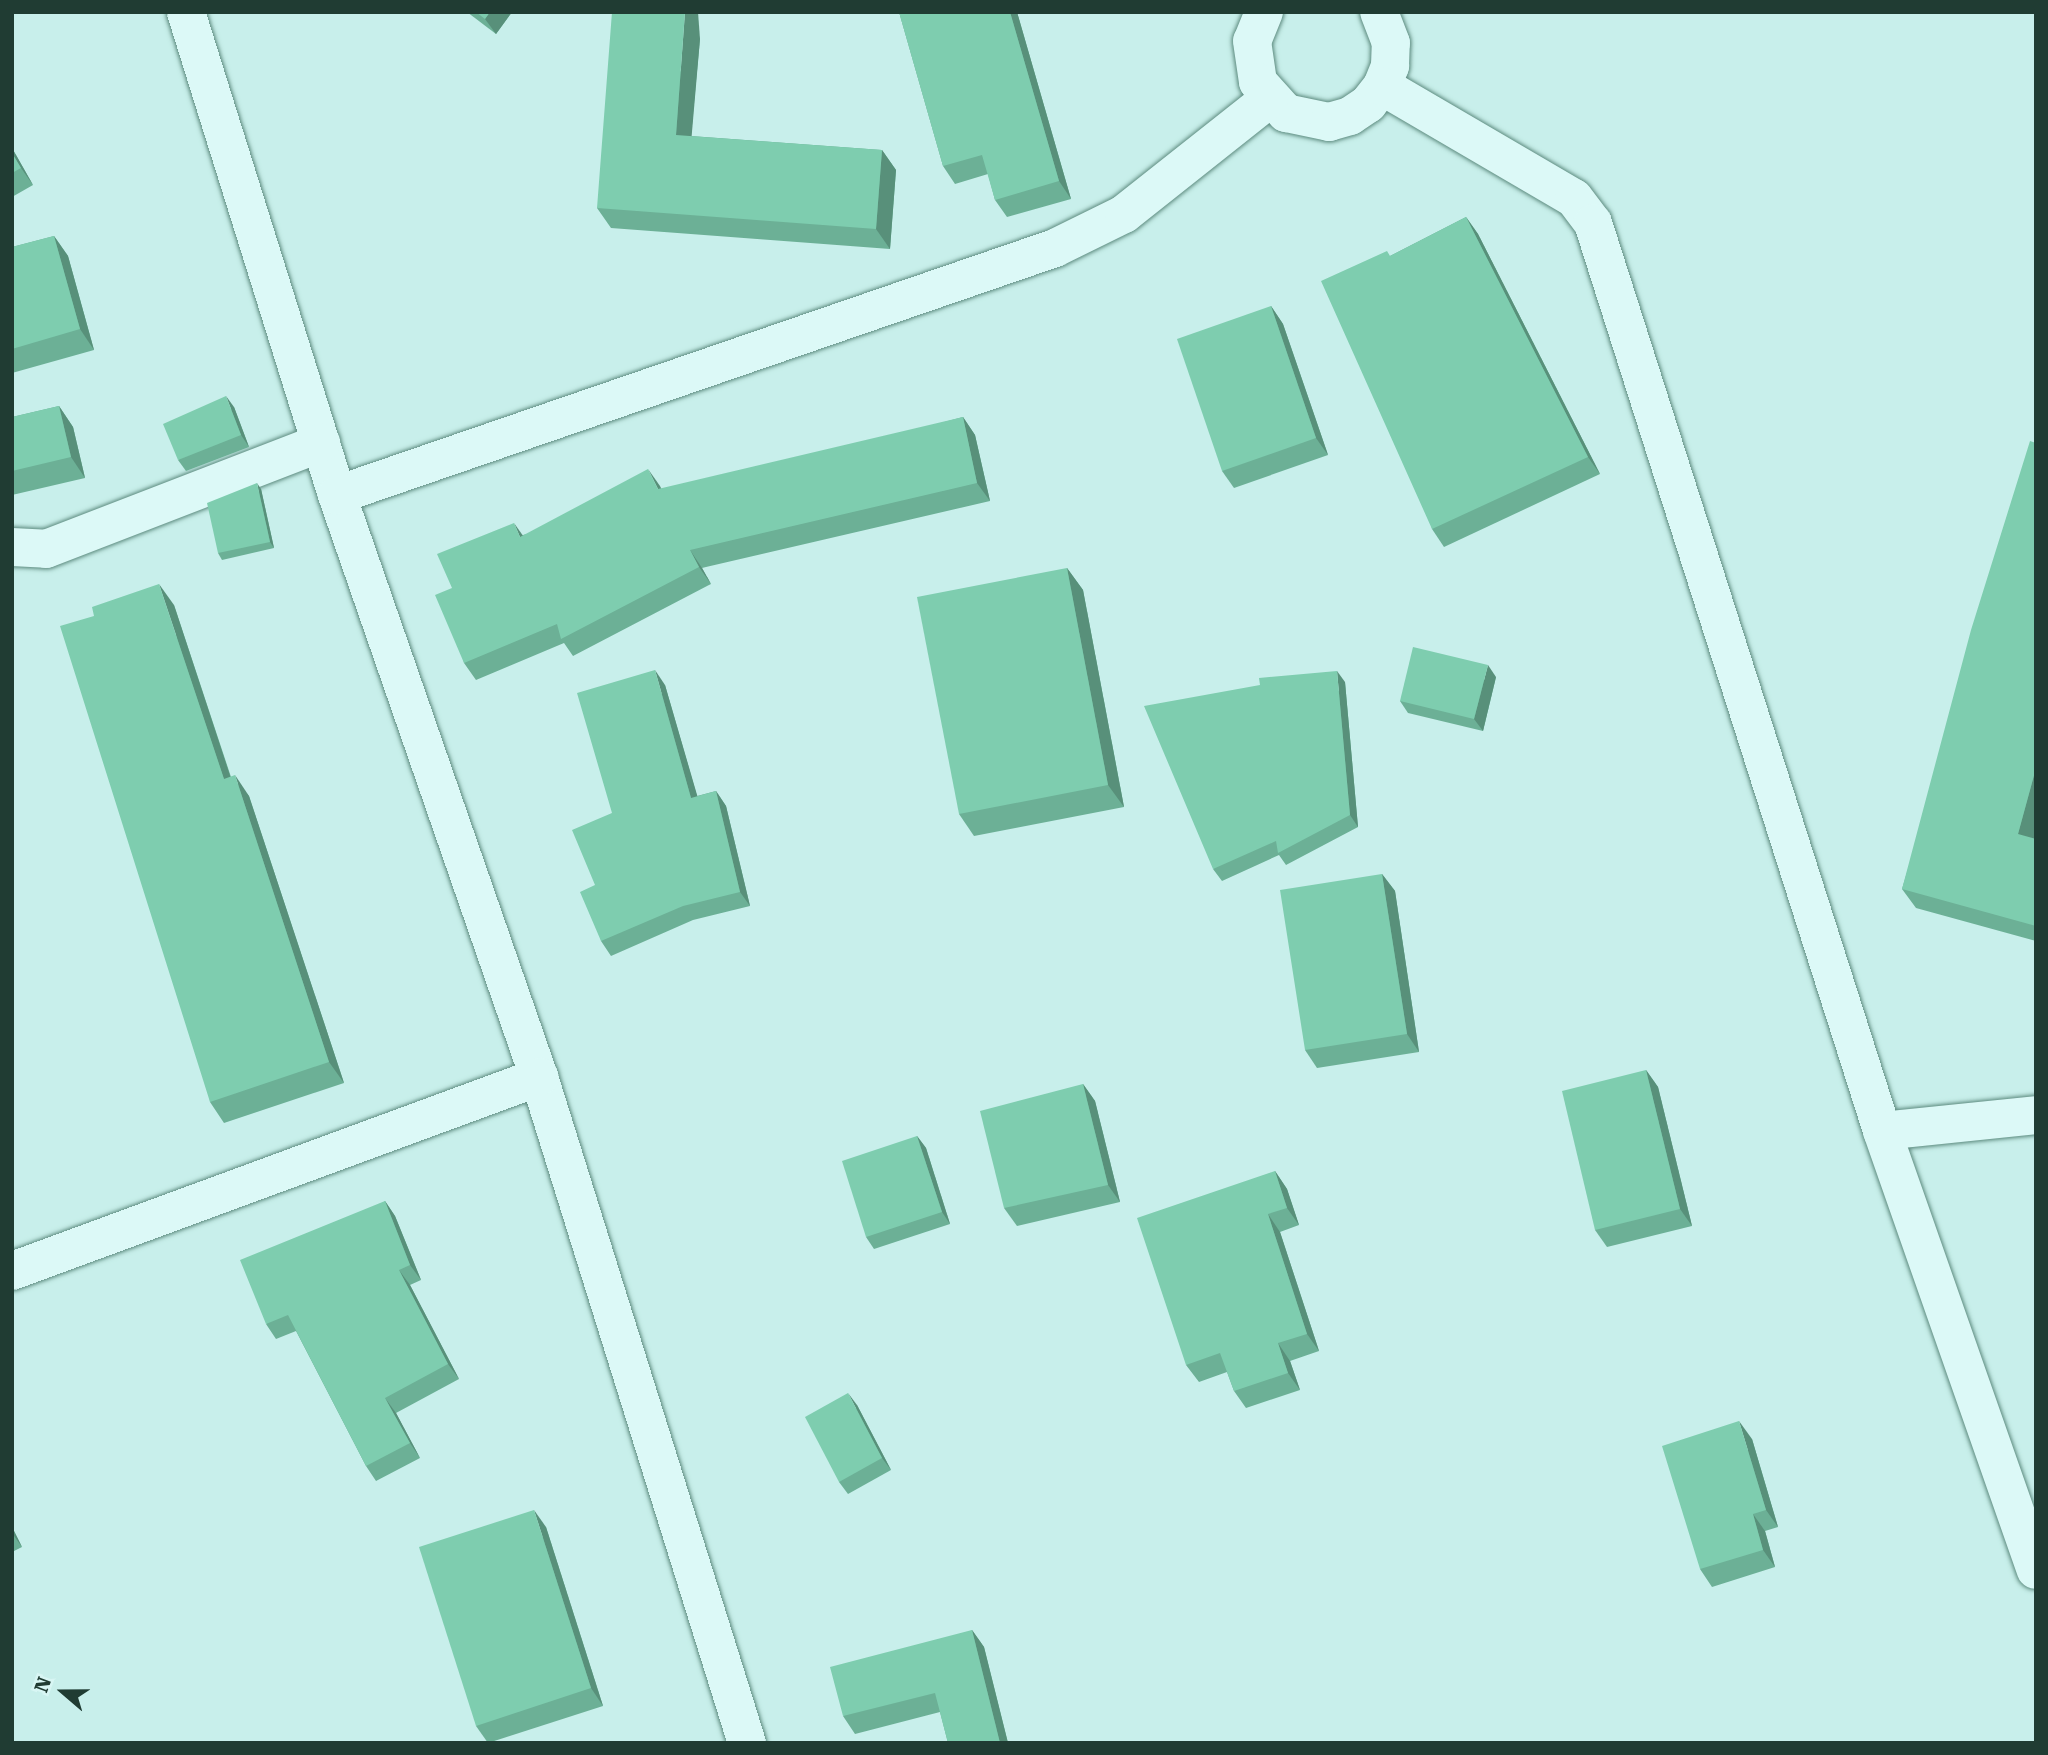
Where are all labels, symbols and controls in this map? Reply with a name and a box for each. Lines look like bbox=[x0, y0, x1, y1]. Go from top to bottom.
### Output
north arrow bbox=[28, 1657, 98, 1727]
text: N bbox=[29, 1674, 56, 1695]

